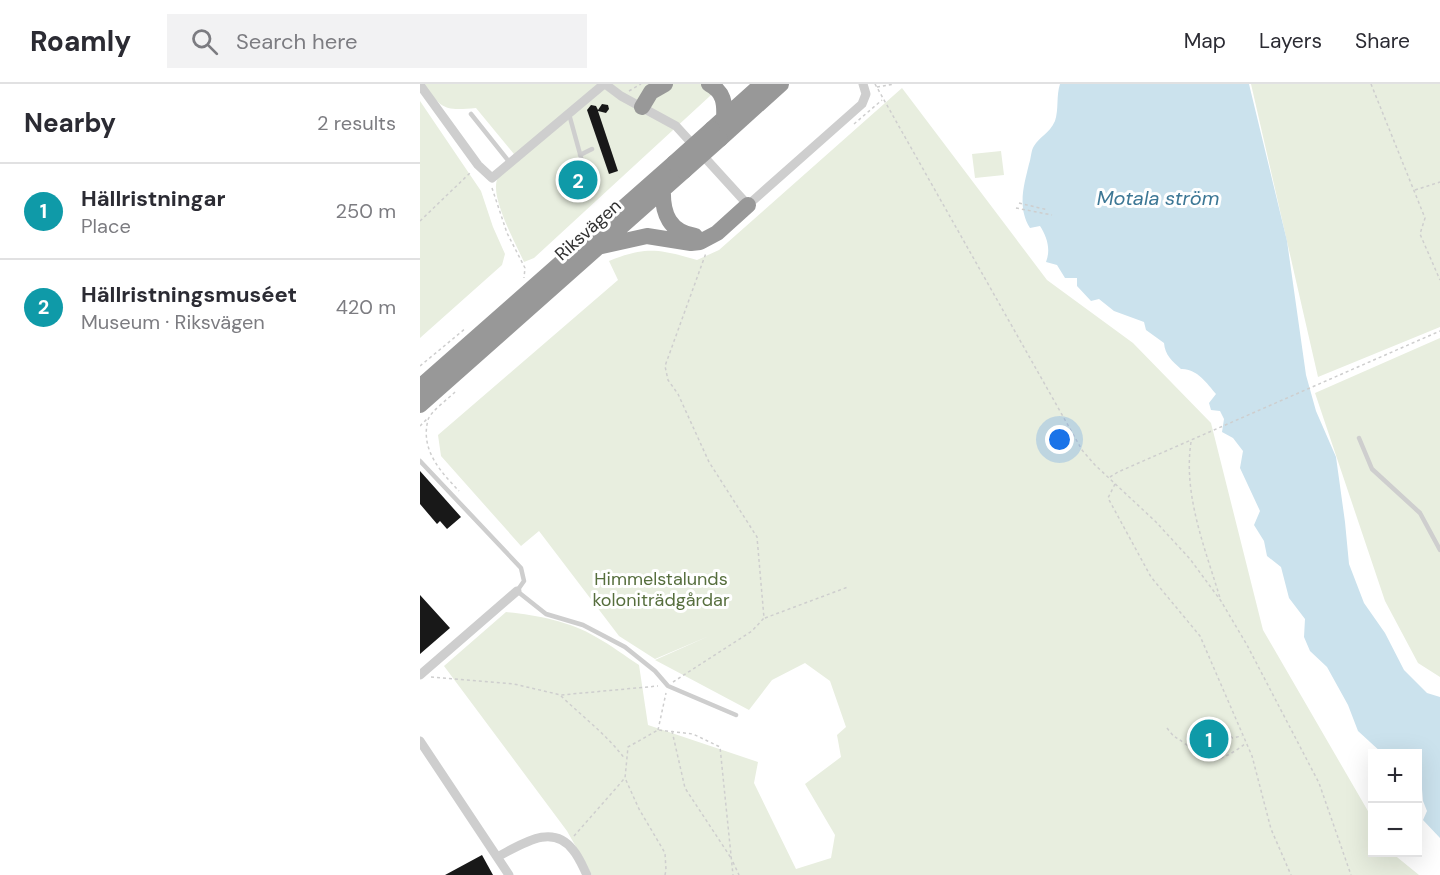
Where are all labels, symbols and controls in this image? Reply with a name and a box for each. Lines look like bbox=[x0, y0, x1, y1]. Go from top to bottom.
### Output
search box bbox=[167, 14, 587, 68]
text: Roamly bbox=[30, 23, 131, 60]
icon: search bbox=[188, 25, 221, 58]
text: Search here bbox=[236, 27, 357, 56]
text: Map bbox=[1184, 27, 1226, 55]
text: Layers bbox=[1259, 27, 1322, 55]
text: Share bbox=[1355, 27, 1410, 55]
text: Nearby bbox=[24, 106, 116, 140]
text: 2 results bbox=[317, 110, 396, 136]
pin: 2 bbox=[558, 158, 598, 202]
text: Hällristningar bbox=[81, 184, 225, 213]
water label: Motala ström bbox=[1097, 185, 1219, 211]
street label: Riksvägen bbox=[550, 194, 626, 266]
text: 1 bbox=[40, 198, 47, 224]
text: 250 m bbox=[335, 198, 396, 224]
text: Place bbox=[81, 213, 131, 239]
text: Hällristningsmuséet bbox=[81, 280, 297, 309]
text: 2 bbox=[38, 294, 49, 320]
text: 420 m bbox=[336, 294, 396, 320]
text: Museum · Riksvägen bbox=[81, 309, 265, 335]
your location bbox=[1045, 425, 1074, 454]
park label: Himmelstalunds koloniträdgårdar bbox=[592, 567, 730, 612]
pin: 1 bbox=[1190, 716, 1228, 762]
map controls bbox=[1368, 749, 1422, 857]
button: + bbox=[1368, 749, 1422, 803]
button: − bbox=[1368, 803, 1422, 857]

